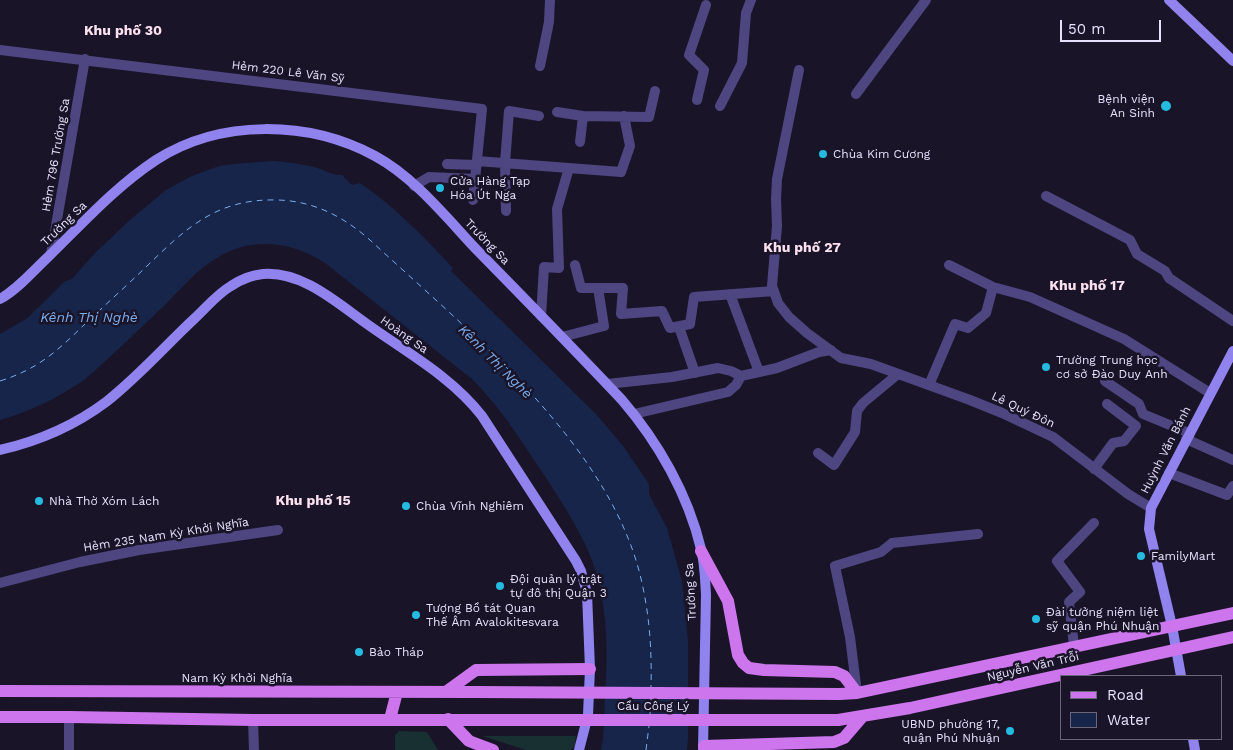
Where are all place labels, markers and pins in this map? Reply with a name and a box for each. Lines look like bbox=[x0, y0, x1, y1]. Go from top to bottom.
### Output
place label: Bệnh viện An Sinh bbox=[1098, 92, 1155, 120]
marker: Bệnh viện An Sinh bbox=[1159, 99, 1173, 113]
place label: Chùa Kim Cương bbox=[833, 147, 930, 161]
marker: Chùa Kim Cương bbox=[817, 148, 829, 160]
place label: Cửa Hàng Tạp Hóa Út Nga bbox=[450, 174, 530, 202]
marker: Cửa Hàng Tạp Hóa Út Nga bbox=[434, 182, 446, 194]
place label: Trường Trung học cơ sở Đào Duy Anh bbox=[1056, 353, 1168, 381]
marker: Trường Trung học cơ sở Đào Duy Anh bbox=[1040, 361, 1052, 373]
place label: Nhà Thờ Xóm Lách bbox=[49, 494, 159, 508]
marker: Nhà Thờ Xóm Lách bbox=[33, 495, 45, 507]
place label: Chùa Vĩnh Nghiêm bbox=[416, 499, 524, 513]
marker: Chùa Vĩnh Nghiêm bbox=[400, 500, 412, 512]
place label: FamilyMart bbox=[1151, 549, 1215, 563]
marker: FamilyMart bbox=[1135, 550, 1147, 562]
place label: Đội quản lý trật tự đô thị Quận 3 bbox=[510, 572, 607, 600]
marker: Đội quản lý trật tự đô thị Quận 3 bbox=[494, 580, 506, 592]
place label: Tượng Bồ tát Quan Thế Âm Avalokitesvara bbox=[426, 601, 559, 629]
place label: Đài tưởng niệm liệt sỹ quận Phú Nhuận bbox=[1046, 605, 1160, 633]
marker: Tượng Bồ tát Quan Thế Âm Avalokitesvara bbox=[410, 609, 422, 621]
marker: Đài tưởng niệm liệt sỹ quận Phú Nhuận bbox=[1030, 613, 1042, 625]
place label: Bảo Tháp bbox=[369, 645, 424, 659]
marker: Bảo Tháp bbox=[353, 646, 365, 658]
place label: UBND phường 17, quận Phú Nhuận bbox=[901, 717, 1000, 745]
marker: UBND phường 17, quận Phú Nhuận bbox=[1004, 725, 1016, 737]

